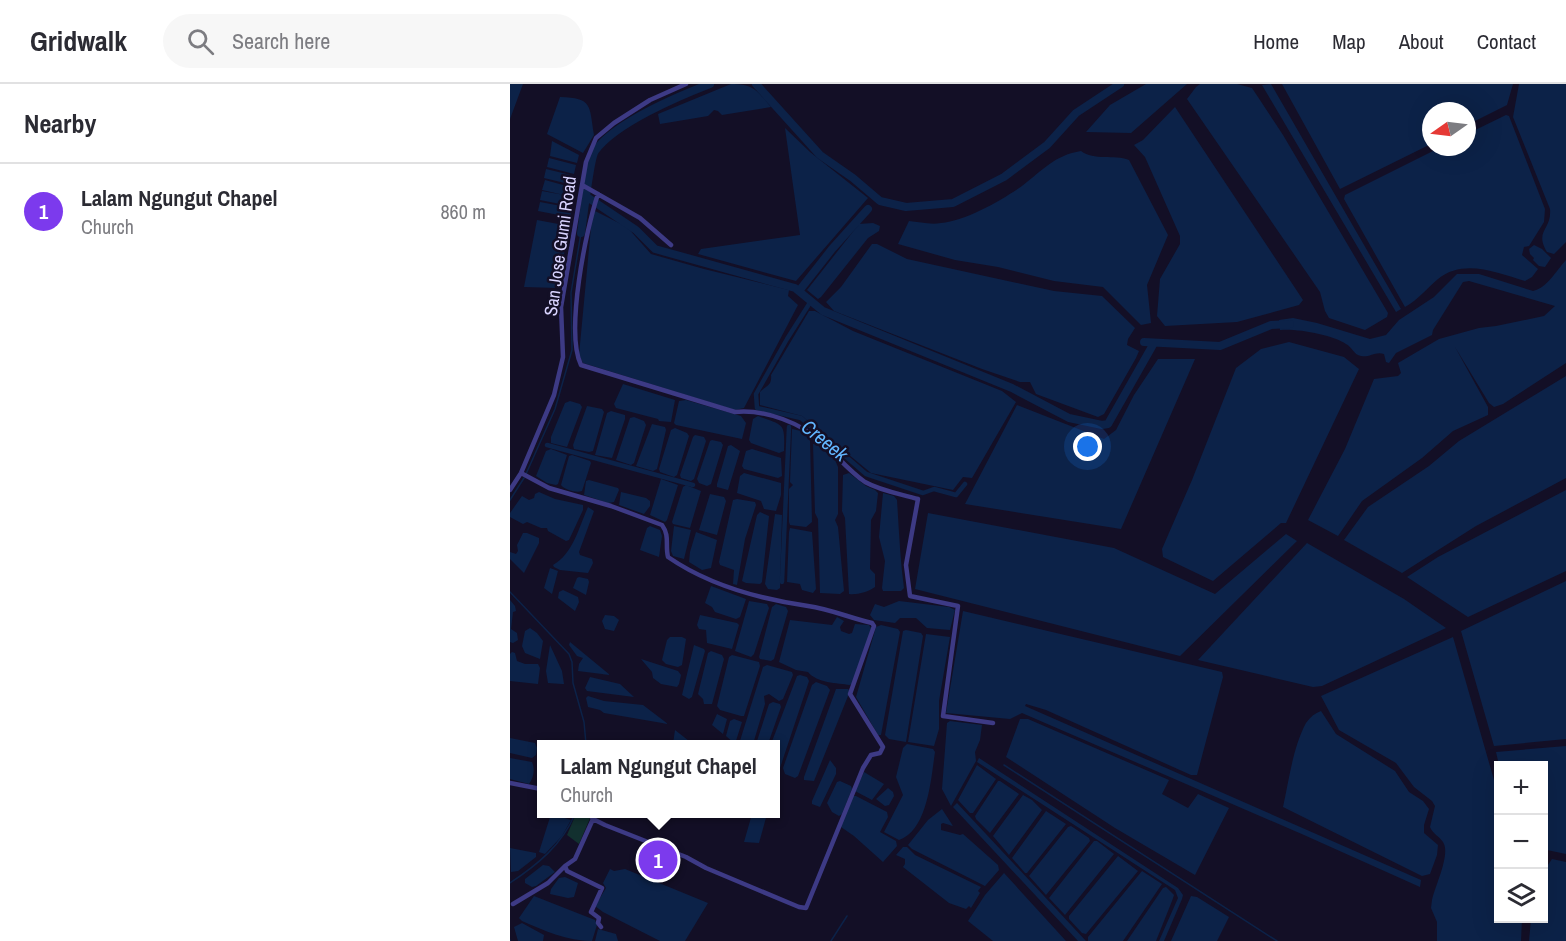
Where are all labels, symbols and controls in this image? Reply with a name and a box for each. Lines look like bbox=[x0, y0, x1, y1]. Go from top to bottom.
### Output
search box bbox=[163, 14, 583, 68]
text: Gridwalk bbox=[30, 22, 127, 60]
icon: search bbox=[184, 25, 217, 58]
text: Search here bbox=[232, 26, 330, 56]
text: Home bbox=[1253, 27, 1299, 56]
text: Map bbox=[1332, 27, 1366, 56]
text: About bbox=[1399, 27, 1444, 56]
text: Contact bbox=[1477, 27, 1536, 56]
north arrow bbox=[1422, 102, 1476, 156]
text: Nearby bbox=[24, 106, 96, 141]
street label: San Jose Gumi Road bbox=[538, 174, 582, 318]
text: Lalam Ngungut Chapel bbox=[81, 183, 277, 213]
text: 1 bbox=[39, 198, 48, 225]
text: 860 m bbox=[440, 198, 486, 225]
text: Church bbox=[81, 213, 134, 240]
water label: Creeek bbox=[796, 413, 855, 468]
your location bbox=[1073, 432, 1102, 461]
popup bbox=[537, 740, 780, 818]
text: Lalam Ngungut Chapel bbox=[560, 751, 757, 781]
map controls bbox=[1494, 761, 1548, 923]
button: + bbox=[1494, 761, 1548, 815]
text: Church bbox=[560, 781, 613, 808]
button: − bbox=[1494, 815, 1548, 869]
pin: 1 bbox=[638, 838, 678, 882]
button: layers bbox=[1494, 869, 1548, 923]

